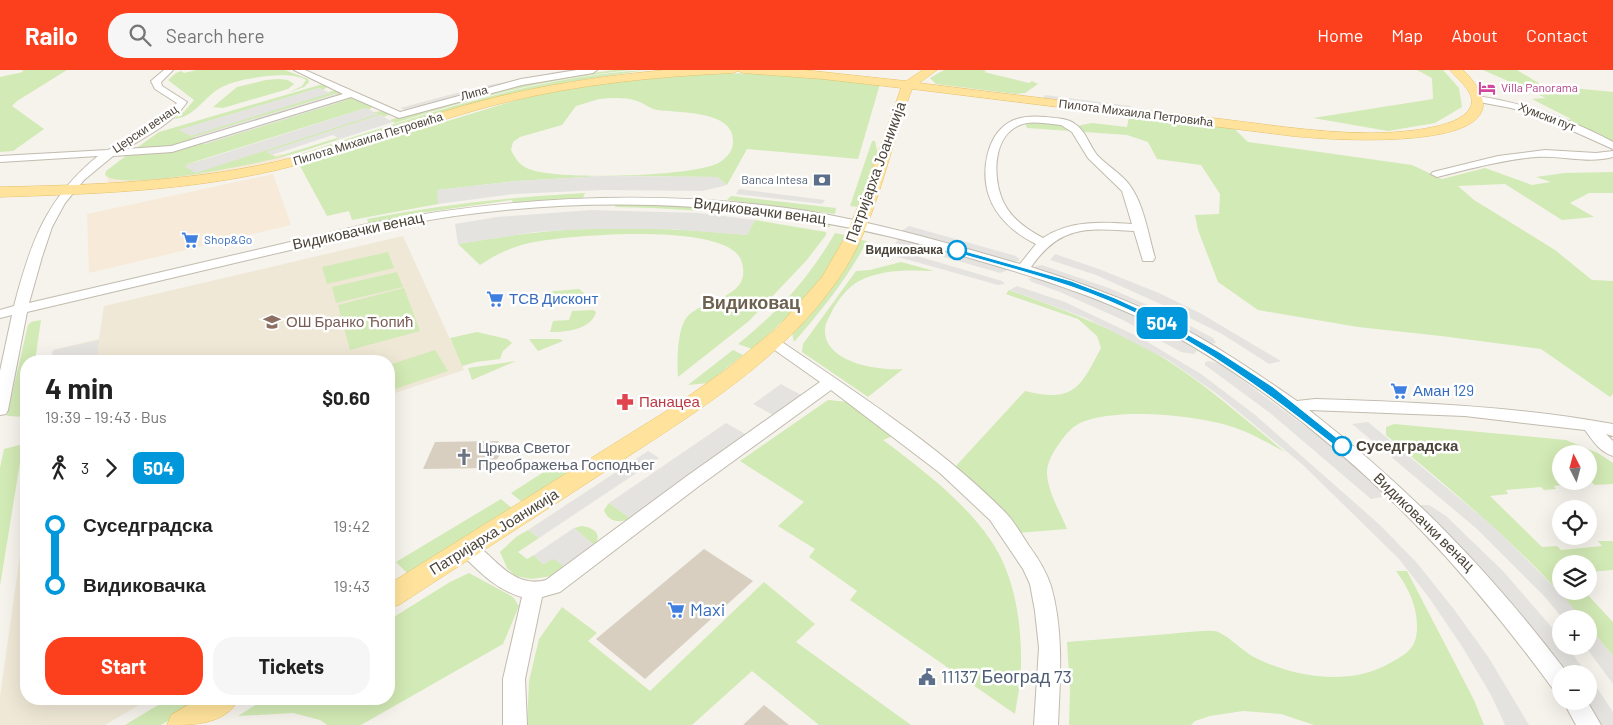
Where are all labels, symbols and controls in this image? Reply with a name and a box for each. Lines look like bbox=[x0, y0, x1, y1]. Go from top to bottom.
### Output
search box bbox=[108, 13, 458, 58]
text: Railo bbox=[25, 21, 78, 50]
icon: search bbox=[126, 21, 154, 49]
text: Search here bbox=[166, 24, 265, 47]
text: Home bbox=[1317, 24, 1363, 46]
text: Map bbox=[1391, 24, 1423, 46]
text: About bbox=[1451, 24, 1498, 46]
text: Contact bbox=[1526, 24, 1588, 46]
hotel icon: Villa Panorama bbox=[1477, 78, 1497, 98]
place label: Villa Panorama bbox=[1501, 80, 1578, 94]
street label: Липа bbox=[459, 82, 489, 102]
street label: Пилота Михаила Петровића bbox=[1058, 96, 1214, 129]
street label: Патријарха Јоаникија bbox=[841, 98, 909, 244]
street label: Хумски пут bbox=[1516, 99, 1578, 135]
street label: Церски венац bbox=[109, 101, 180, 156]
street label: Пилота Михаила Петровића bbox=[291, 109, 445, 168]
bank icon: Banca Intesa bbox=[812, 170, 832, 190]
place label: Banca Intesa bbox=[741, 172, 808, 186]
street label: Видиковачки венац bbox=[693, 193, 828, 227]
street label: Видиковачки венац bbox=[291, 207, 425, 253]
supermarket icon: Shop&Go bbox=[180, 230, 200, 250]
place label: Shop&Go bbox=[204, 232, 252, 246]
marker: Видиковачка bbox=[947, 240, 967, 260]
place label: Видиковачка bbox=[866, 242, 943, 257]
supermarket icon: ТСВ Дисконт bbox=[485, 289, 505, 309]
place label: ТСВ Дисконт bbox=[509, 289, 598, 307]
district label: Видиковац bbox=[702, 291, 800, 313]
line badge: 504 bbox=[1133, 307, 1191, 339]
school or university icon: ОШ Бранко Ћопић bbox=[262, 312, 282, 332]
place label: ОШ Бранко Ћопић bbox=[286, 312, 413, 330]
text: 504 bbox=[1147, 312, 1177, 334]
text: 4 min bbox=[45, 371, 113, 405]
supermarket icon: Аман 129 bbox=[1389, 381, 1409, 401]
place label: Аман 129 bbox=[1413, 381, 1474, 399]
text: $0.60 bbox=[322, 386, 370, 409]
pharmacy icon: Панацеа bbox=[615, 392, 635, 412]
place label: Панацеа bbox=[639, 392, 701, 410]
text: 19:39 – 19:43 · Bus bbox=[45, 407, 167, 426]
marker: Суседградска bbox=[1332, 436, 1352, 456]
place label: Суседградска bbox=[1356, 436, 1459, 454]
place label: Црква Светог Преображења Господњег bbox=[478, 438, 655, 473]
north arrow bbox=[1552, 445, 1598, 490]
map controls bbox=[1552, 445, 1597, 710]
church icon: Црква Светог Преображења Господњег bbox=[454, 447, 474, 467]
icon: walk bbox=[45, 454, 73, 482]
icon: forward bbox=[97, 454, 125, 482]
text: 504 bbox=[143, 457, 174, 479]
text: 3 bbox=[81, 458, 89, 477]
street label: Видиковачки венац bbox=[1370, 468, 1479, 574]
street label: Патријарха Јоаникија bbox=[426, 484, 562, 578]
button: locate bbox=[1552, 500, 1597, 545]
text: Суседградска bbox=[83, 513, 213, 536]
text: 19:42 bbox=[333, 516, 370, 535]
button: layers bbox=[1552, 555, 1597, 600]
text: Видиковачка bbox=[83, 573, 206, 596]
text: 19:43 bbox=[334, 576, 370, 595]
place label: Maxi bbox=[690, 598, 725, 620]
supermarket icon: Maxi bbox=[666, 600, 686, 620]
button: + bbox=[1552, 610, 1597, 655]
button: Start bbox=[45, 637, 203, 695]
button: Tickets bbox=[213, 637, 370, 695]
place label: 11137 Београд 73 bbox=[941, 665, 1072, 687]
button: − bbox=[1552, 665, 1597, 710]
public building icon: 11137 Београд 73 bbox=[917, 667, 937, 687]

